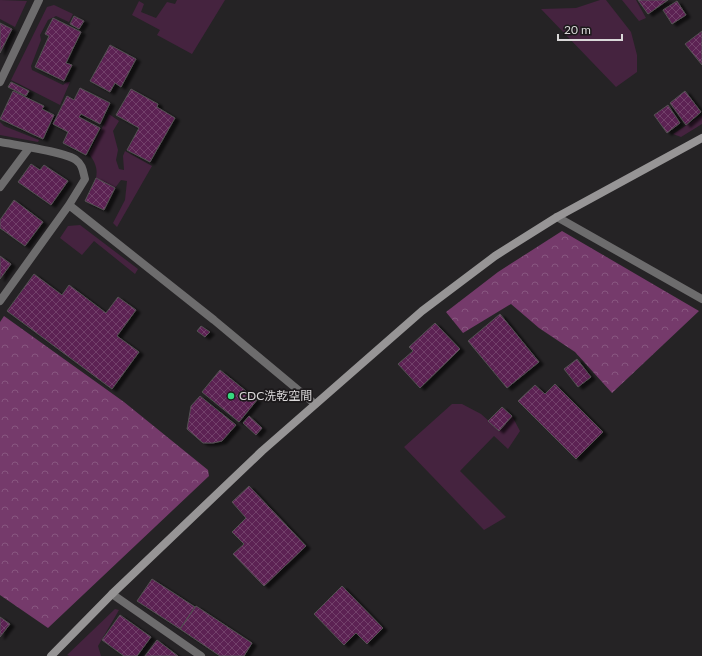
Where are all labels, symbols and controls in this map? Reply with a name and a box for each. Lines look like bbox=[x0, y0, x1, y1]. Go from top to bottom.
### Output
scale bar bbox=[558, 16, 622, 42]
text: 20 m bbox=[564, 22, 591, 37]
place label: CDC洗乾空間 bbox=[239, 388, 312, 403]
marker: CDC洗乾空間 bbox=[226, 391, 236, 401]

